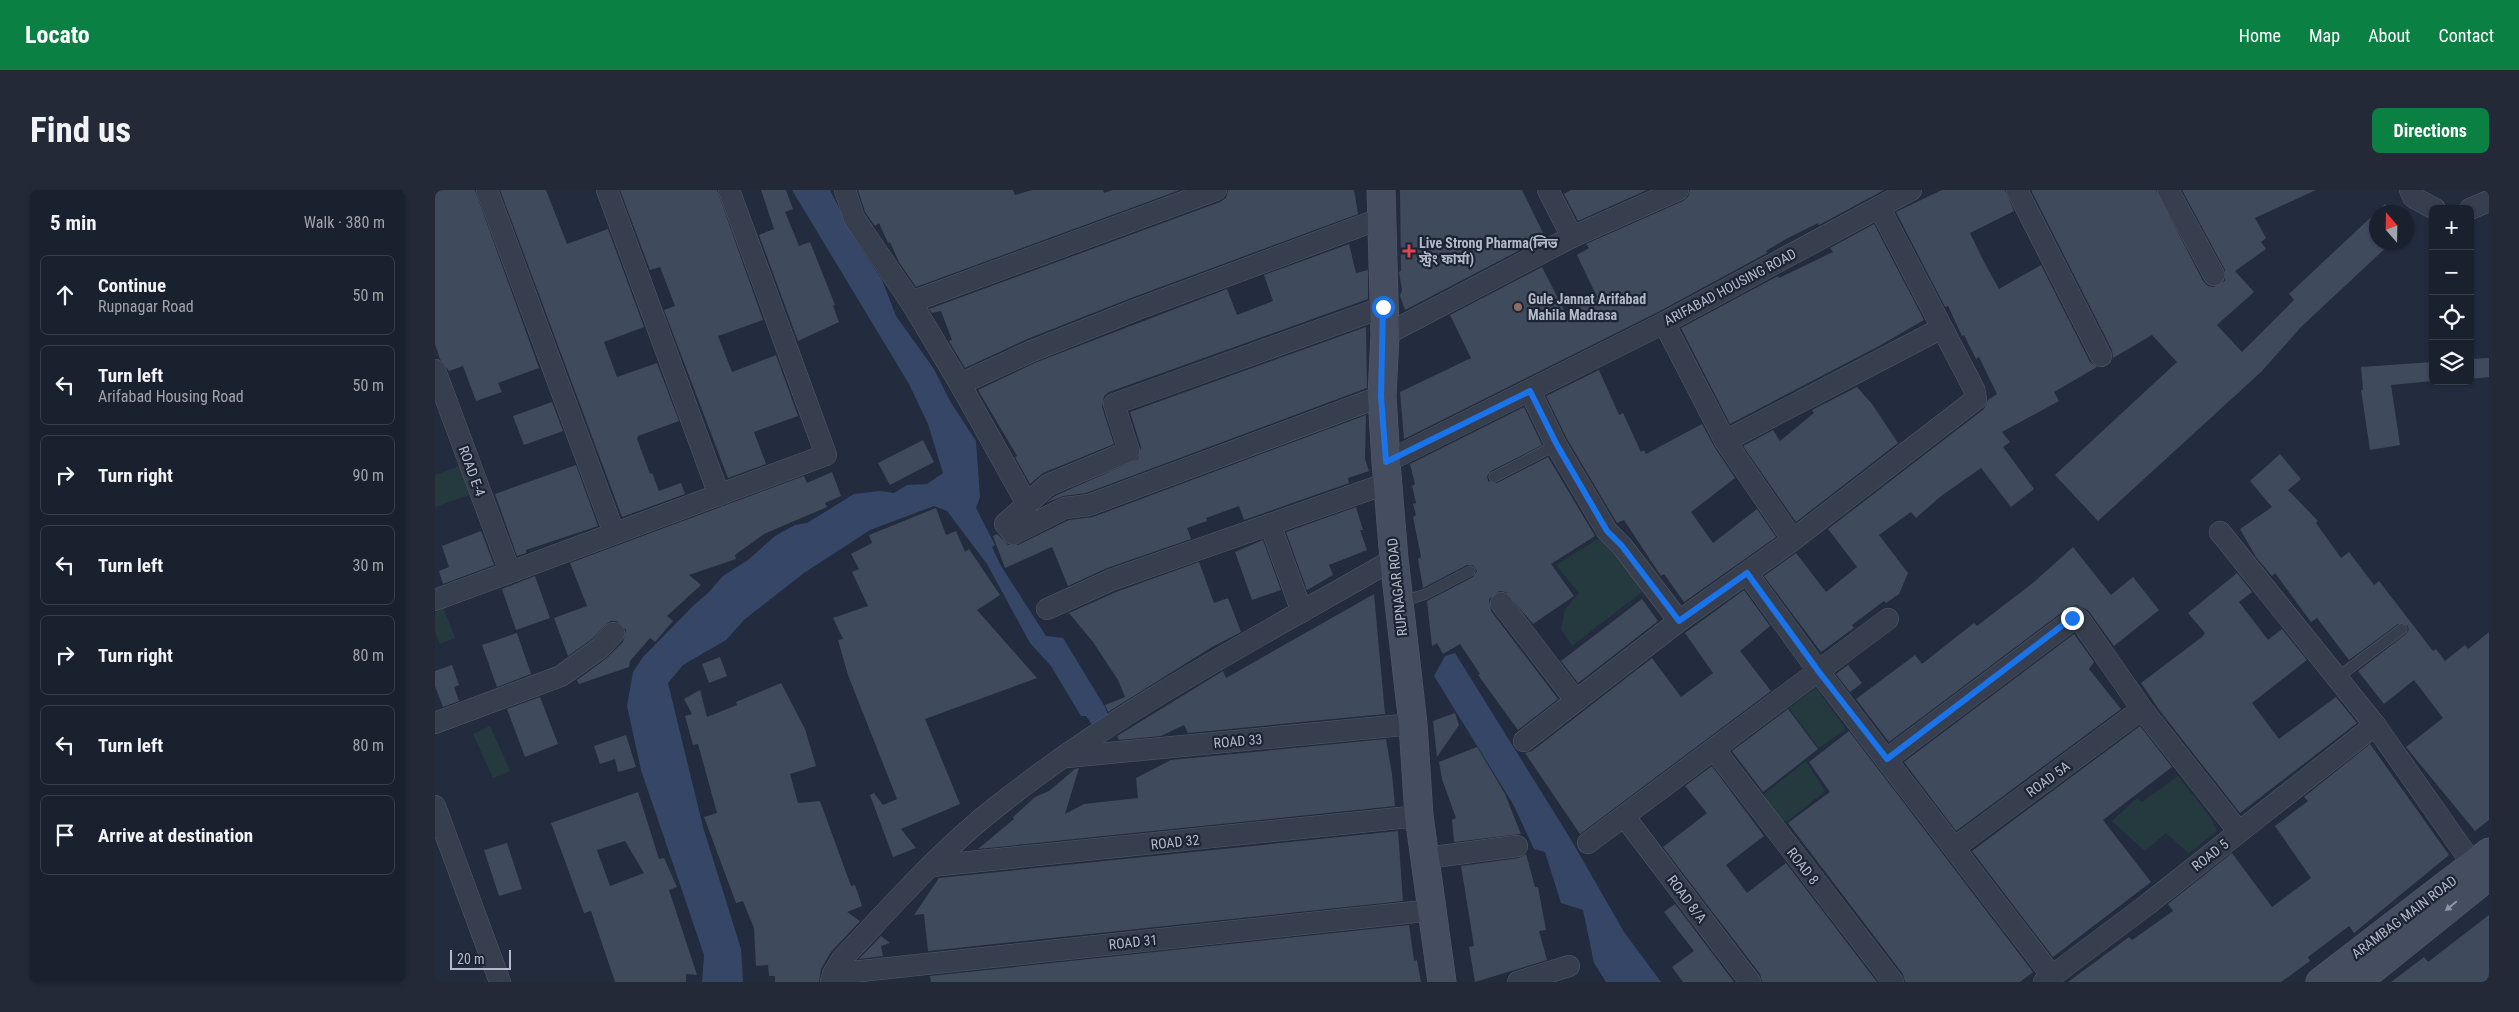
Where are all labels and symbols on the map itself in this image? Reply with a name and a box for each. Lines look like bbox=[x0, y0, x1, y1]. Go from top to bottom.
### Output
north arrow bbox=[2369, 205, 2414, 250]
place label: Live Strong Pharma(লিভ স্ট্রং ফার্মা) bbox=[1418, 235, 1559, 268]
marker: Live Strong Pharma(লিভ স্ট্রং ফার্মা) bbox=[1403, 245, 1415, 257]
street label: ARIFABAD HOUSING ROAD bbox=[1661, 245, 1799, 329]
place label: Gule Jannat Arifabad Mahila Madrasa bbox=[1528, 291, 1646, 323]
route start bbox=[1372, 296, 1395, 319]
marker: Gule Jannat Arifabad Mahila Madrasa bbox=[1512, 301, 1524, 313]
street label: ROAD E-4 bbox=[456, 444, 488, 498]
street label: RUPNAGAR ROAD bbox=[1384, 537, 1410, 637]
route end bbox=[2061, 607, 2084, 630]
street label: ROAD 33 bbox=[1213, 731, 1263, 751]
street label: ROAD 5A bbox=[2023, 758, 2073, 800]
street label: ROAD 32 bbox=[1150, 831, 1200, 853]
street label: ROAD 5 bbox=[2189, 836, 2232, 874]
street label: ROAD 8 bbox=[1784, 845, 1822, 888]
street label: ROAD 8/A bbox=[1664, 872, 1710, 926]
street label: ARAMBAG MAIN ROAD bbox=[2348, 872, 2460, 962]
one-way arrow bbox=[2445, 901, 2458, 912]
street label: ROAD 31 bbox=[1108, 931, 1158, 953]
scale bar bbox=[450, 947, 511, 970]

